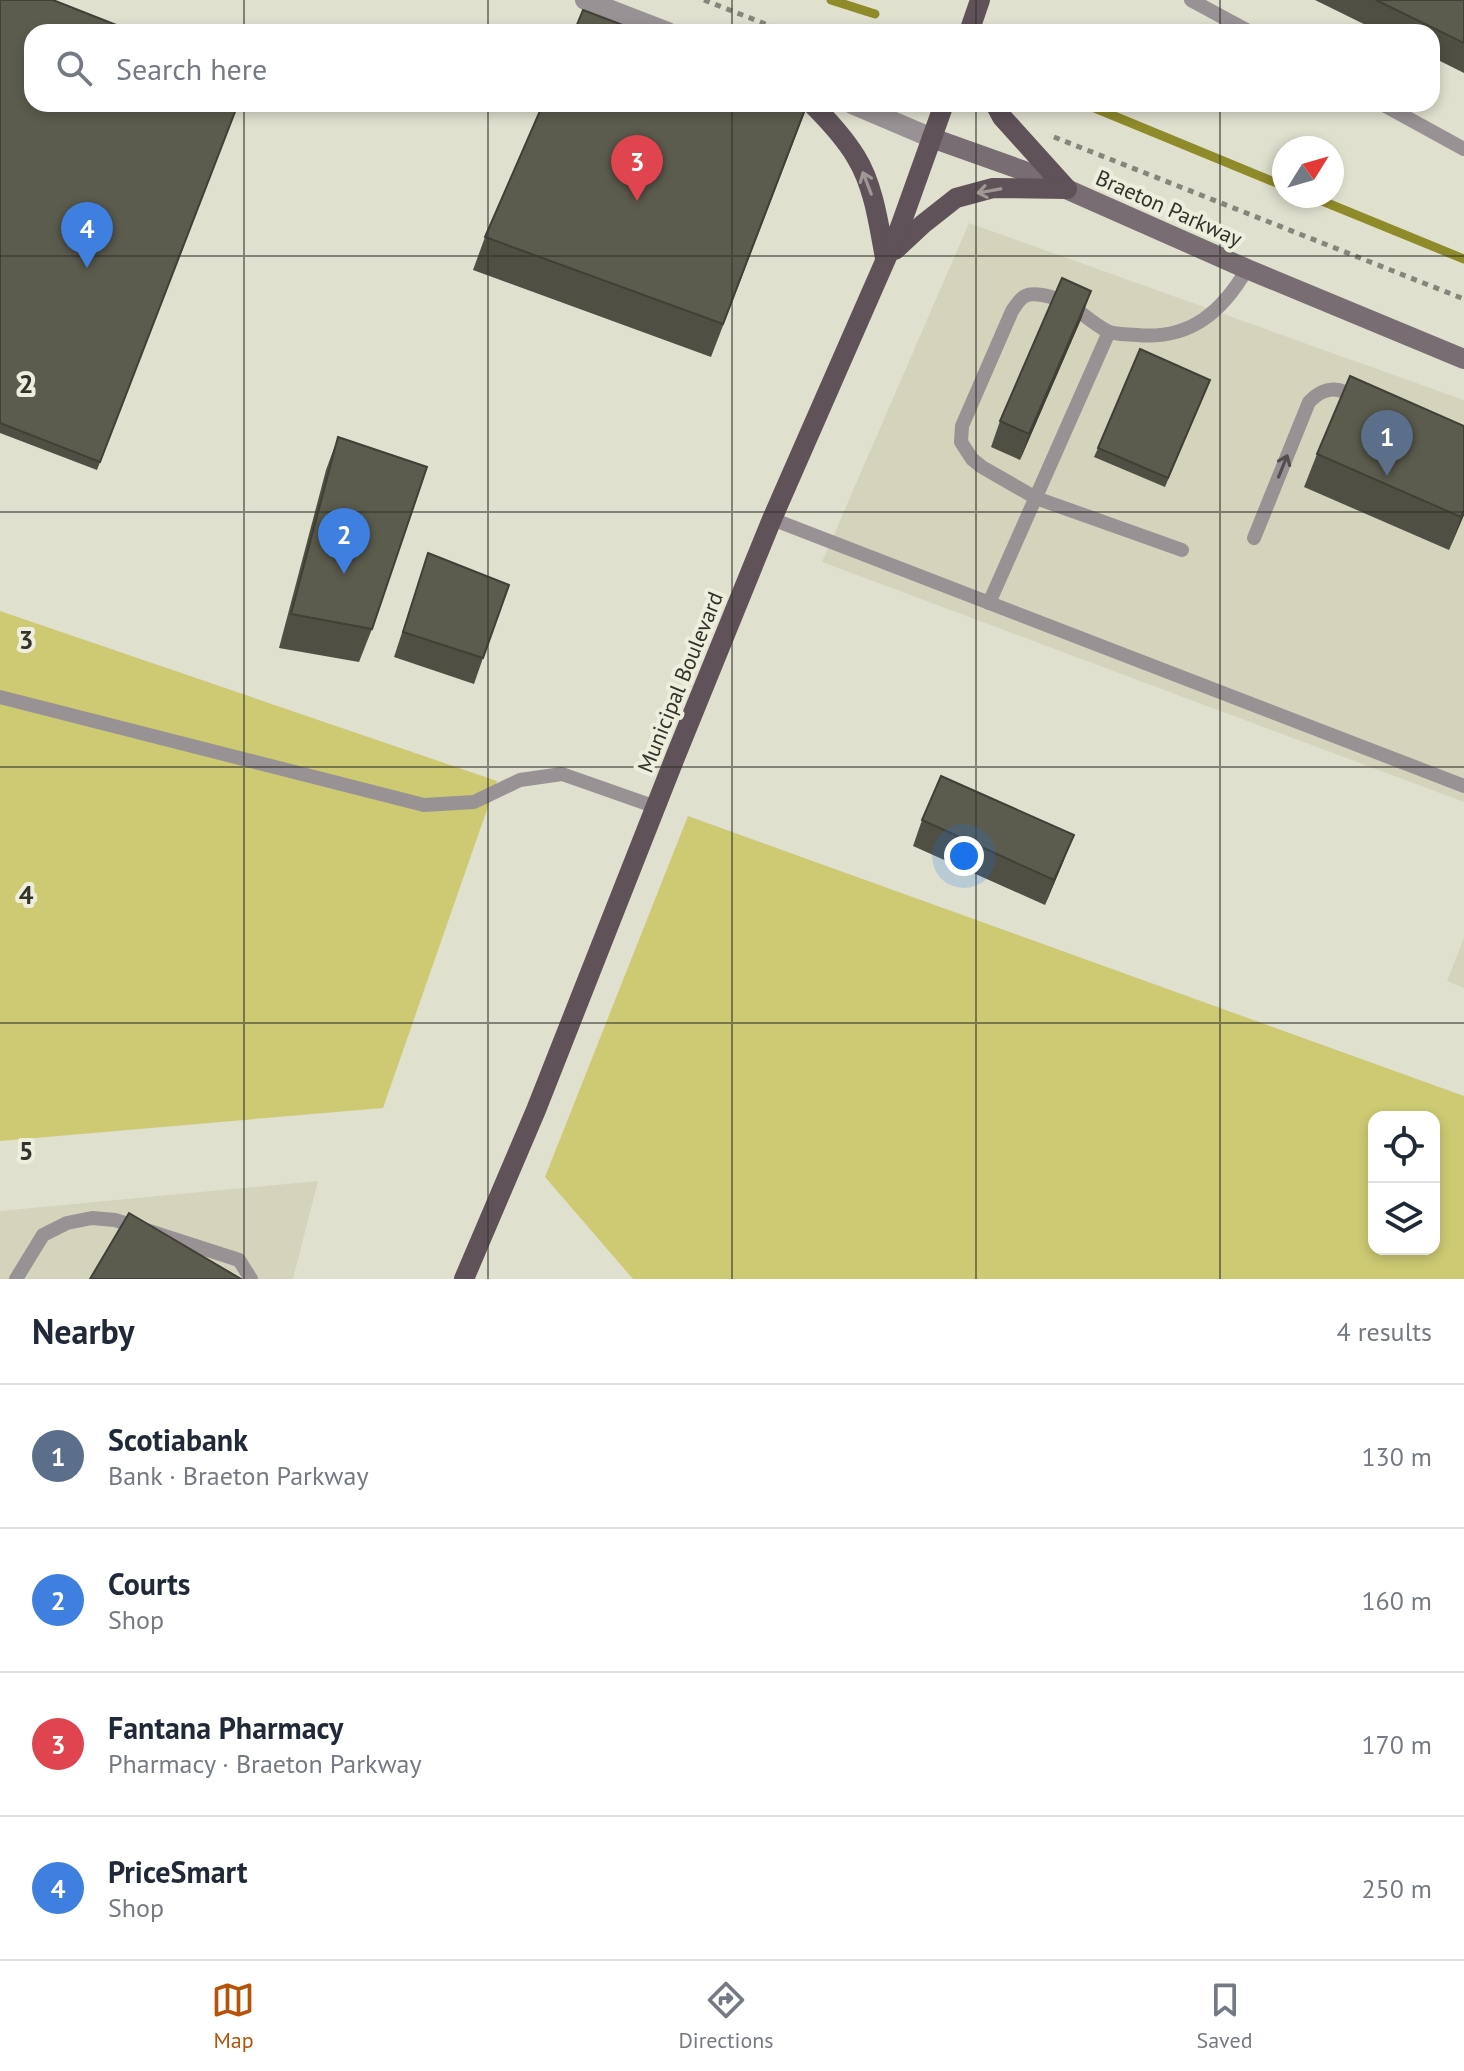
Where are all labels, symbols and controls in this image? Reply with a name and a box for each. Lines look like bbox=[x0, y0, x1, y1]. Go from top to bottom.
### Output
search box bbox=[24, 24, 1440, 112]
icon: search bbox=[52, 46, 96, 90]
text: Search here bbox=[116, 49, 267, 88]
pin: 3 bbox=[611, 135, 663, 201]
north arrow bbox=[1272, 136, 1344, 208]
street label: Braeton Parkway bbox=[1092, 163, 1247, 253]
one-way arrow bbox=[859, 171, 873, 196]
one-way arrow bbox=[977, 184, 1002, 199]
pin: 4 bbox=[61, 202, 113, 268]
text: 2 bbox=[19, 367, 33, 400]
pin: 1 bbox=[1361, 410, 1413, 476]
one-way arrow bbox=[1277, 454, 1291, 479]
pin: 2 bbox=[318, 508, 370, 574]
street label: Municipal Boulevard bbox=[631, 587, 729, 777]
text: 3 bbox=[19, 623, 33, 656]
your location bbox=[944, 836, 984, 876]
text: 4 bbox=[19, 878, 34, 911]
map controls bbox=[1368, 1111, 1440, 1255]
button: locate bbox=[1368, 1111, 1440, 1183]
text: 5 bbox=[19, 1134, 33, 1167]
button: layers bbox=[1368, 1183, 1440, 1255]
text: Nearby bbox=[32, 1309, 134, 1353]
text: 4 results bbox=[1337, 1315, 1432, 1348]
text: Scotiabank bbox=[108, 1420, 248, 1459]
text: 1 bbox=[51, 1440, 65, 1473]
text: 130 m bbox=[1361, 1440, 1432, 1473]
text: Bank · Braeton Parkway bbox=[108, 1459, 369, 1492]
text: Courts bbox=[108, 1564, 191, 1603]
text: 2 bbox=[51, 1584, 65, 1617]
text: 160 m bbox=[1361, 1584, 1432, 1617]
text: Shop bbox=[108, 1603, 164, 1636]
text: Fantana Pharmacy bbox=[108, 1708, 343, 1747]
text: 3 bbox=[51, 1728, 65, 1761]
text: 170 m bbox=[1361, 1728, 1432, 1761]
text: Pharmacy · Braeton Parkway bbox=[108, 1747, 422, 1780]
text: PriceSmart bbox=[108, 1852, 247, 1891]
text: 4 bbox=[51, 1872, 65, 1905]
text: 250 m bbox=[1361, 1872, 1432, 1905]
text: Shop bbox=[108, 1891, 164, 1924]
tab: Map bbox=[211, 1978, 255, 2054]
tab: Directions bbox=[678, 1978, 774, 2054]
tab: Saved bbox=[1197, 1978, 1252, 2054]

